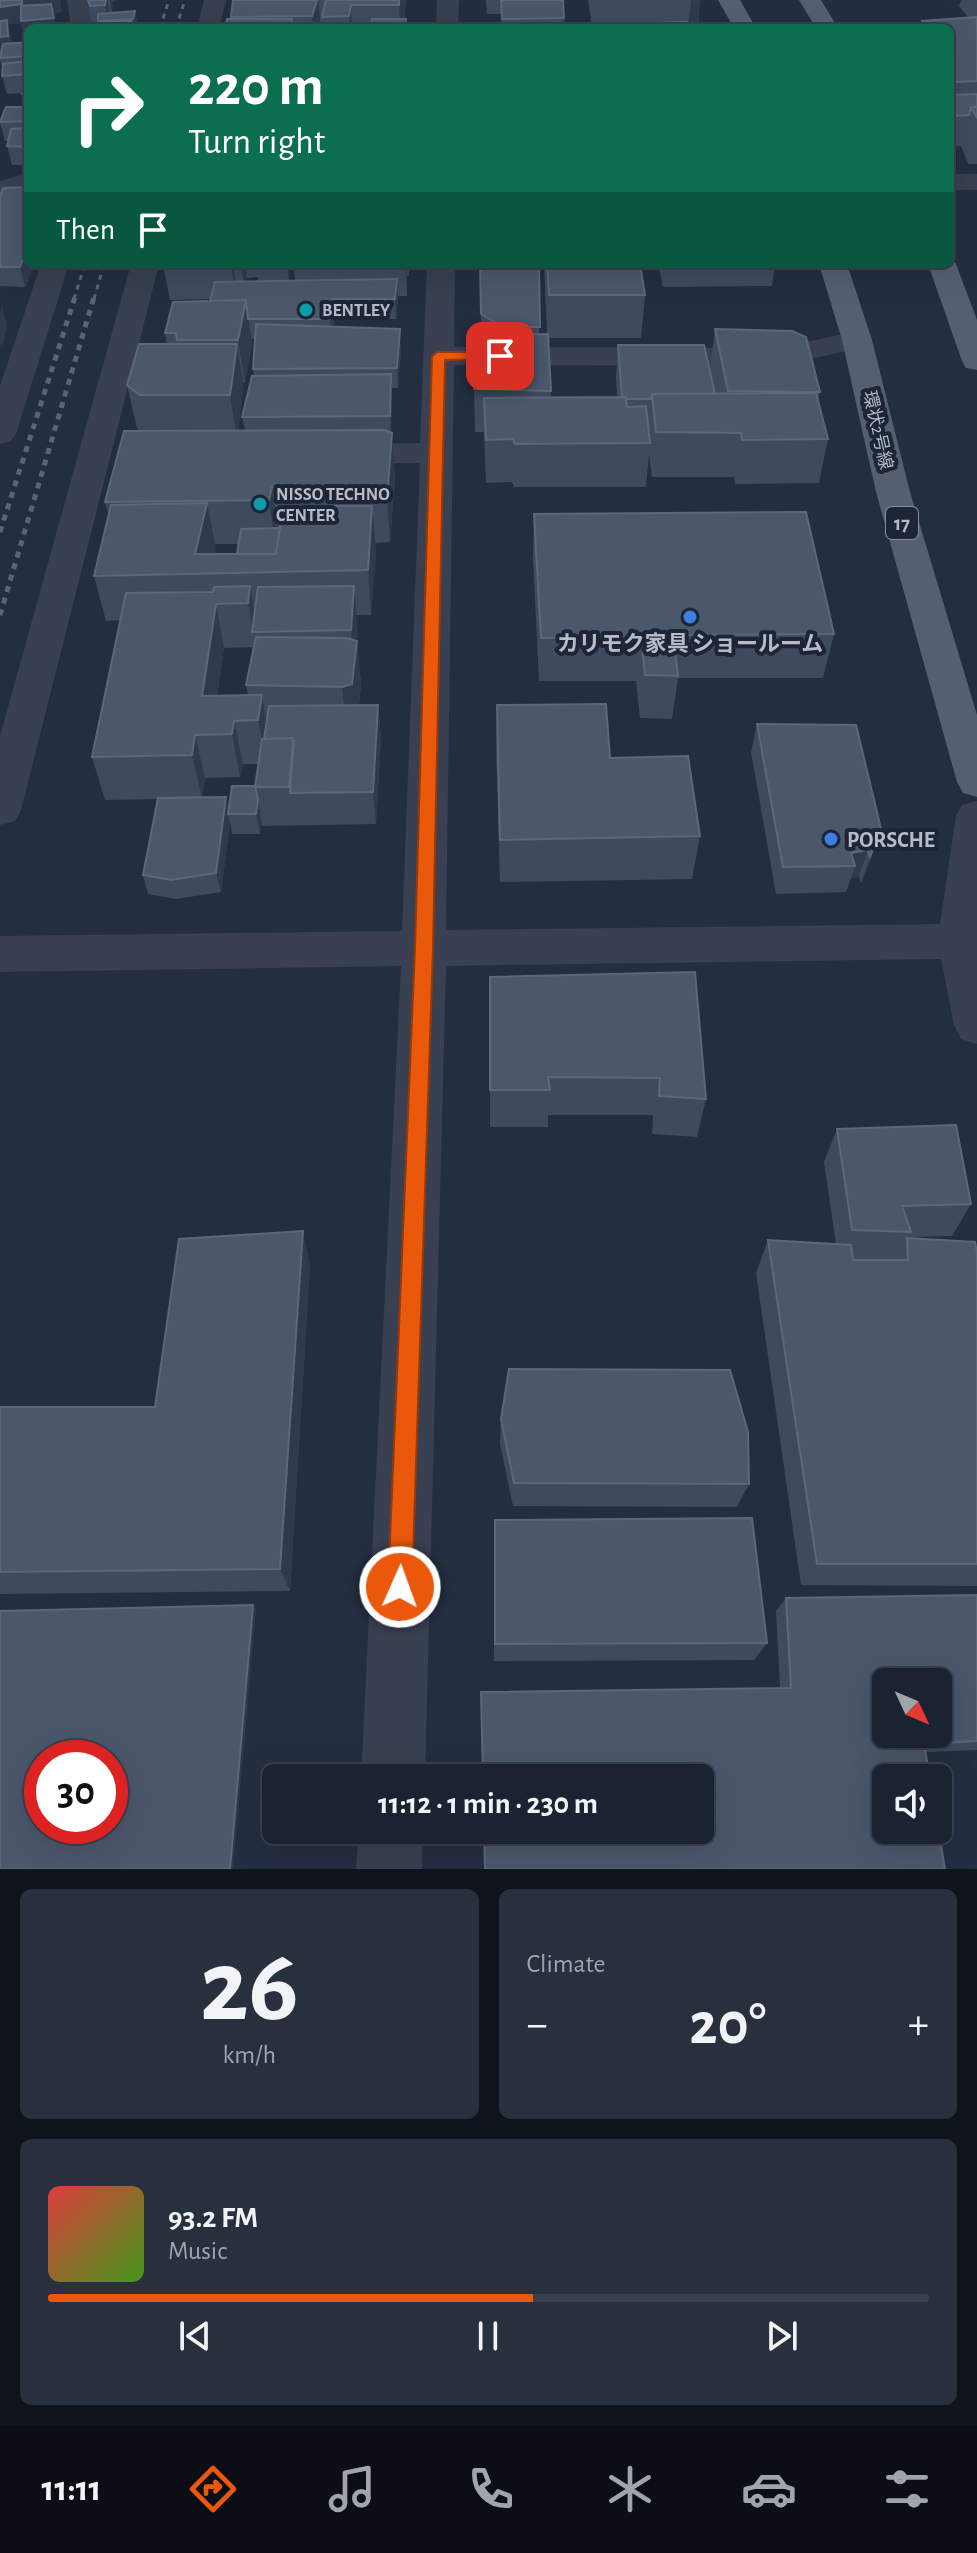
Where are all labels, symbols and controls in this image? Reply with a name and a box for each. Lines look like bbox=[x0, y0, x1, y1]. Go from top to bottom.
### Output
icon: right bbox=[56, 56, 160, 160]
text: 220 m bbox=[188, 59, 324, 115]
text: Turn right bbox=[188, 124, 325, 160]
icon: arrive bbox=[131, 208, 175, 252]
text: Then bbox=[56, 215, 115, 245]
marker: BENTLEY bbox=[297, 301, 315, 319]
place label: BENTLEY bbox=[322, 302, 391, 320]
pin bbox=[466, 322, 534, 390]
icon: arrive bbox=[478, 334, 522, 378]
street label: 環状2号線 bbox=[859, 389, 897, 471]
place label: NISSO TECHNO CENTER bbox=[276, 486, 390, 525]
marker: NISSO TECHNO CENTER bbox=[251, 495, 269, 513]
road number: 17 bbox=[886, 507, 918, 539]
marker: カリモク家具 ショールーム bbox=[681, 608, 699, 626]
place label: カリモク家具 ショールーム bbox=[557, 632, 823, 655]
place label: PORSCHE bbox=[847, 829, 935, 851]
marker: PORSCHE bbox=[822, 830, 840, 848]
position arrow bbox=[358, 1545, 442, 1629]
north arrow bbox=[872, 1668, 952, 1748]
map controls bbox=[872, 1668, 952, 1844]
speed limit sign: 30 bbox=[24, 1740, 128, 1844]
button: sound bbox=[872, 1764, 952, 1844]
text: 11:12 · 1 min · 230 m bbox=[378, 1789, 598, 1819]
text: 26 bbox=[200, 1936, 299, 2040]
text: Climate bbox=[527, 1951, 605, 1977]
text: 20° bbox=[689, 1995, 766, 2055]
text: − bbox=[527, 2003, 548, 2047]
text: + bbox=[908, 2003, 929, 2047]
text: km/h bbox=[222, 2042, 276, 2068]
text: 93.2 FM bbox=[168, 2203, 258, 2233]
text: Music bbox=[168, 2238, 227, 2264]
icon: previous bbox=[173, 2314, 217, 2358]
icon: pause bbox=[466, 2314, 510, 2358]
icon: next bbox=[760, 2314, 804, 2358]
icon: directions bbox=[185, 2461, 241, 2517]
icon: music bbox=[324, 2461, 380, 2517]
icon: phone bbox=[463, 2461, 519, 2517]
icon: climate bbox=[602, 2461, 658, 2517]
icon: car bbox=[741, 2461, 797, 2517]
icon: filters bbox=[879, 2461, 935, 2517]
text: 11:11 bbox=[41, 2471, 102, 2507]

